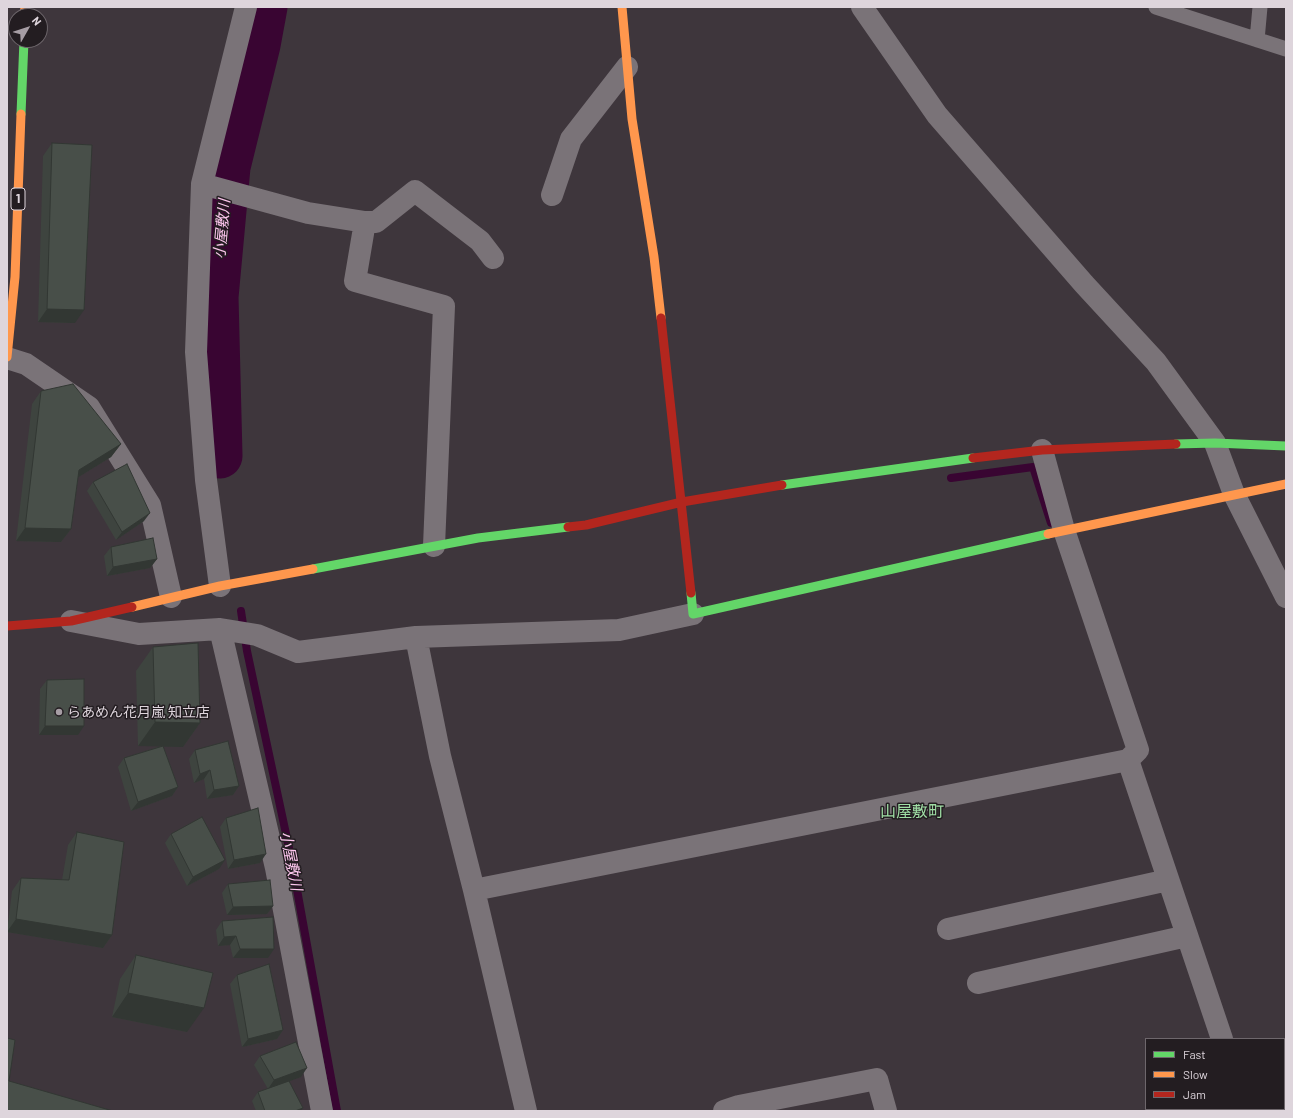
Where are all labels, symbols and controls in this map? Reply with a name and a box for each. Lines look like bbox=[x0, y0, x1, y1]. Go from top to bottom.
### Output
north arrow bbox=[8, 8, 48, 48]
text: N bbox=[30, 14, 44, 28]
road number: 1 bbox=[11, 188, 25, 210]
water label: 小屋敷川 bbox=[210, 198, 234, 260]
place label: らあめん花月嵐 知立店 bbox=[67, 704, 210, 720]
marker: らあめん花月嵐 知立店 bbox=[54, 707, 64, 717]
district label: 山屋敷町 bbox=[880, 802, 944, 822]
water label: 小屋敷川 bbox=[276, 830, 306, 892]
legend bbox=[1145, 1038, 1285, 1110]
text: Fast bbox=[1183, 1047, 1206, 1061]
text: Slow bbox=[1183, 1067, 1208, 1081]
text: Jam bbox=[1183, 1087, 1206, 1101]

